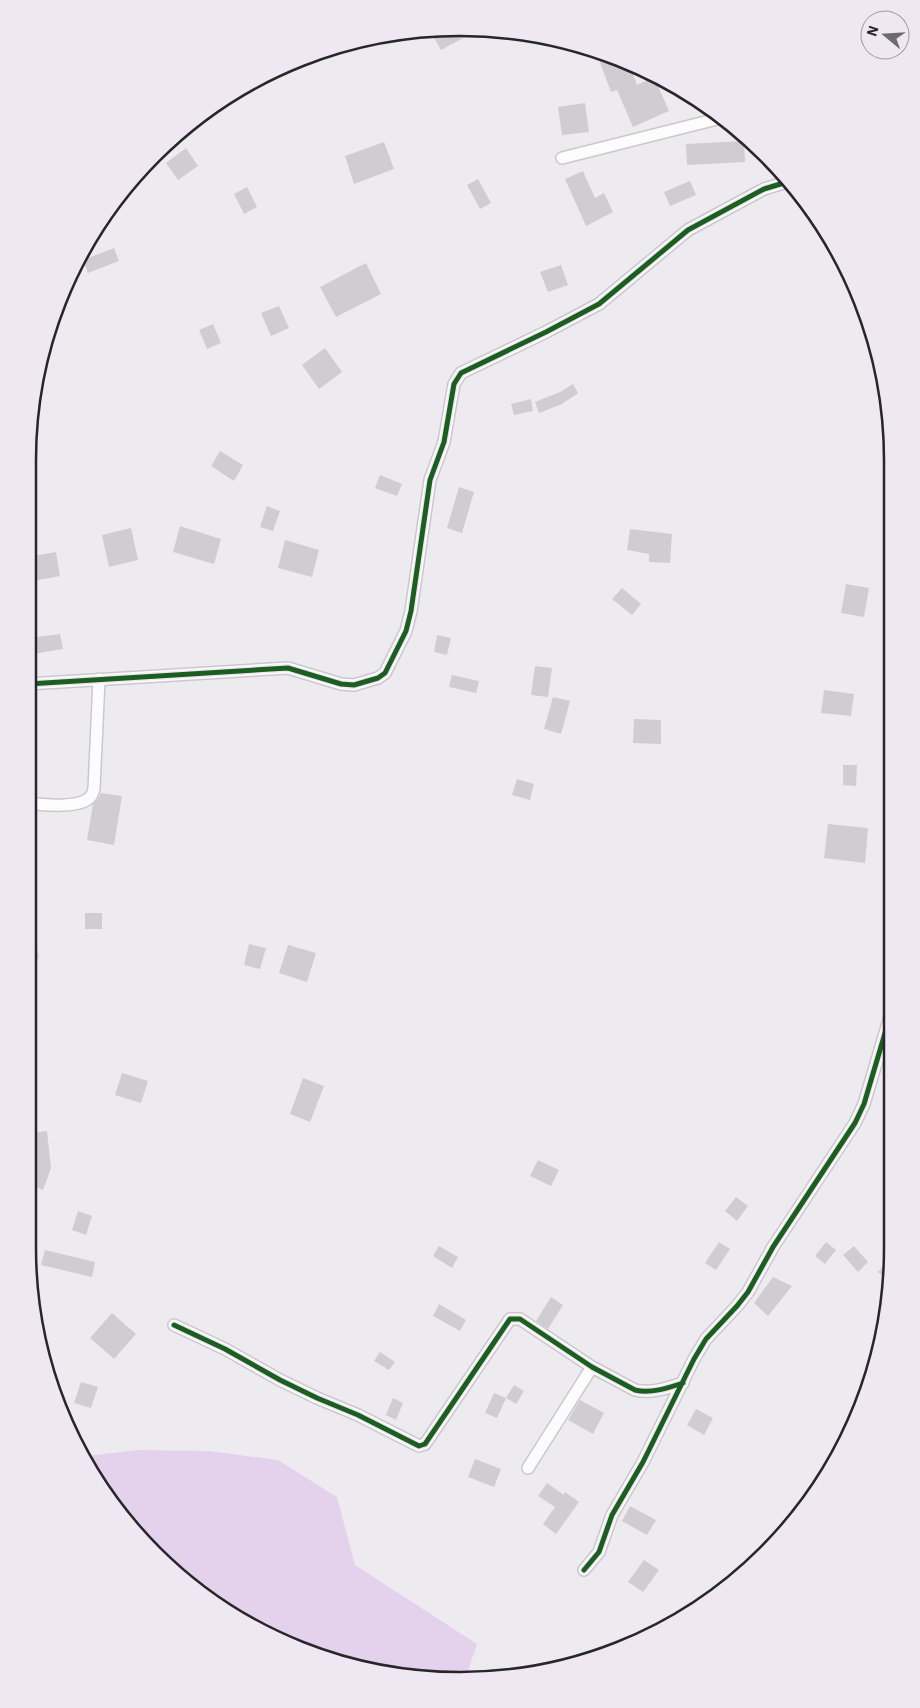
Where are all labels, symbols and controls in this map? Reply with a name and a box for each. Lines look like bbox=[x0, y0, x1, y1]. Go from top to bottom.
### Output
north arrow bbox=[860, 10, 910, 60]
text: N bbox=[863, 23, 883, 39]

